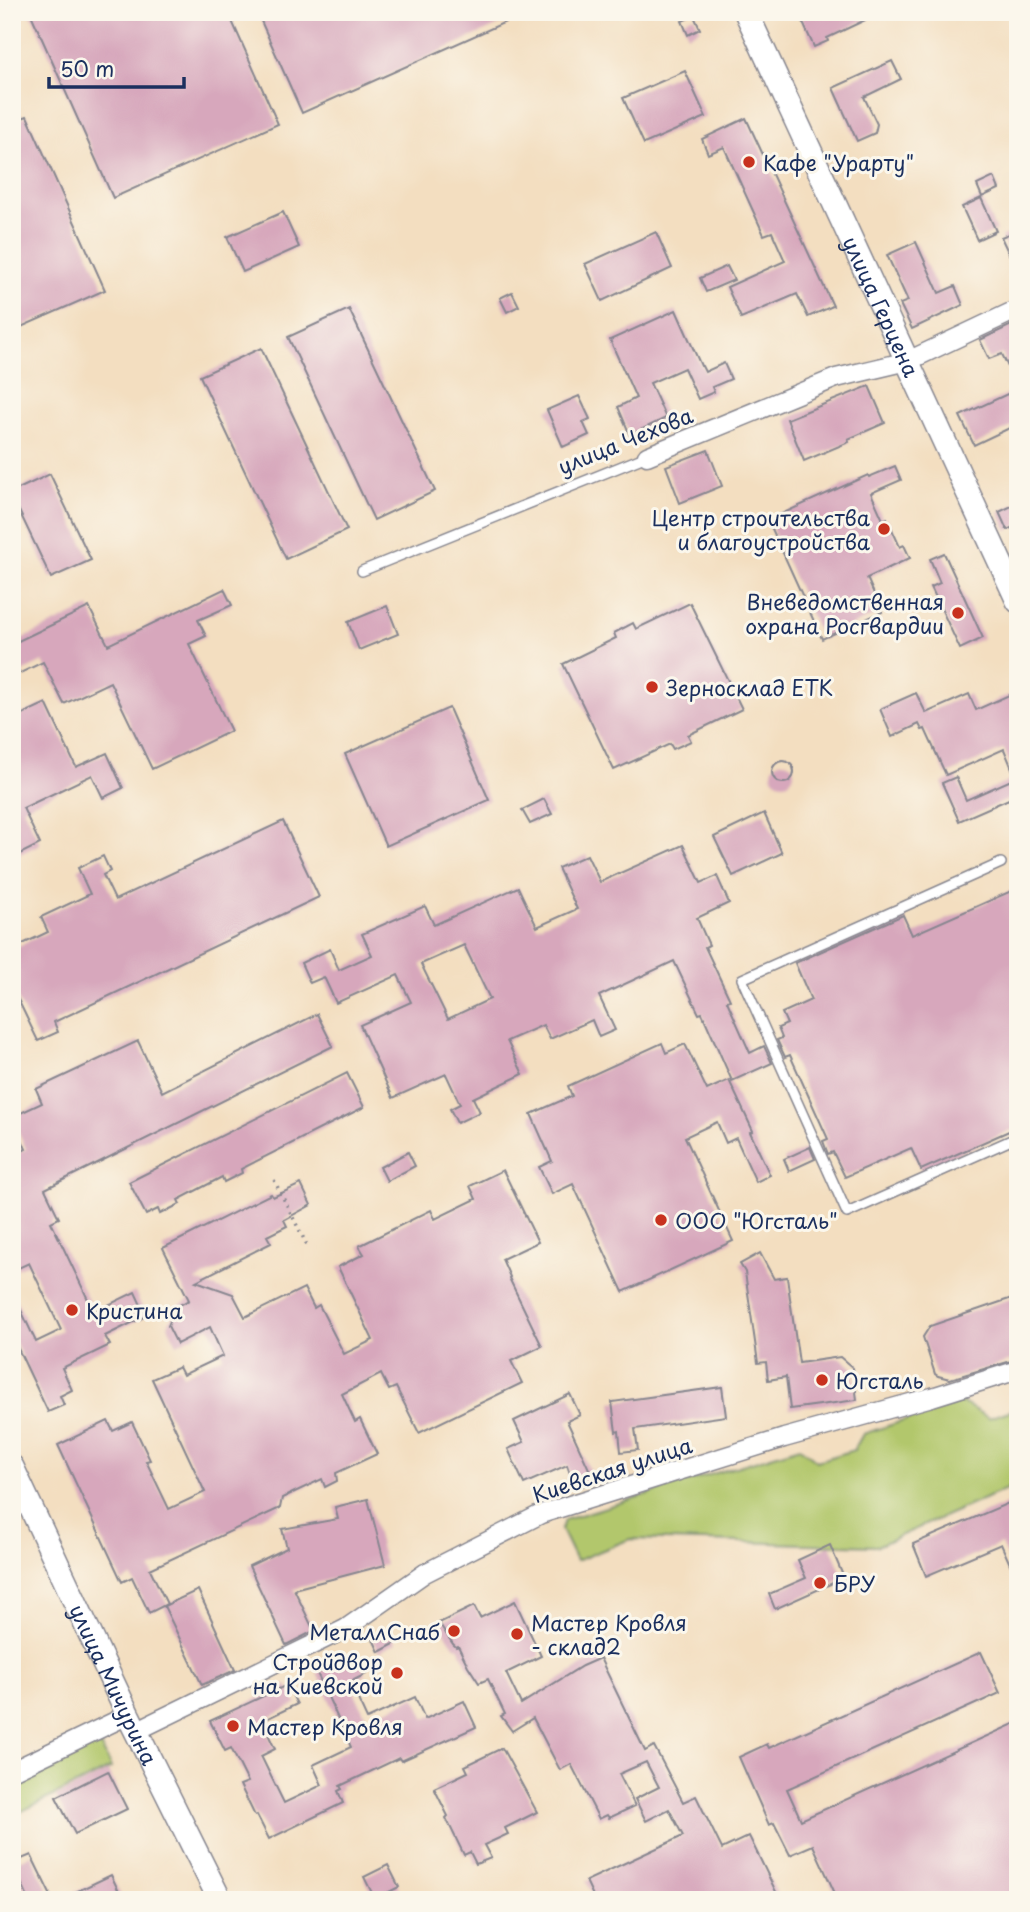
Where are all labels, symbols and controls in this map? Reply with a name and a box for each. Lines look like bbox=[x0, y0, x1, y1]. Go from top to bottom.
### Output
scale bar bbox=[49, 46, 184, 90]
text: 50 m bbox=[60, 52, 114, 84]
place label: Кафе "Урарту" bbox=[763, 146, 914, 178]
marker: Кафе "Урарту" bbox=[741, 154, 757, 170]
street label: улица Герцена bbox=[836, 231, 928, 382]
street label: улица Чехова bbox=[553, 398, 697, 482]
place label: Центр строительства и благоустройства bbox=[652, 501, 871, 557]
marker: Центр строительства и благоустройства bbox=[876, 521, 892, 537]
place label: Вневедомственная охрана Росгвардии bbox=[745, 585, 944, 641]
marker: Вневедомственная охрана Росгвардии bbox=[950, 605, 966, 621]
place label: Зерносклад ЕТК bbox=[666, 671, 833, 703]
marker: Зерносклад ЕТК bbox=[644, 679, 660, 695]
place label: ООО "Югсталь" bbox=[675, 1204, 838, 1236]
marker: ООО "Югсталь" bbox=[653, 1212, 669, 1228]
place label: Кристина bbox=[86, 1294, 183, 1326]
marker: Кристина bbox=[64, 1302, 80, 1318]
place label: Югсталь bbox=[836, 1364, 923, 1396]
marker: Югсталь bbox=[814, 1372, 830, 1388]
street label: Киевская улица bbox=[528, 1428, 697, 1510]
place label: БРУ bbox=[834, 1567, 875, 1599]
marker: БРУ bbox=[812, 1575, 828, 1591]
street label: улица Мичурина bbox=[62, 1598, 167, 1771]
place label: Мастер Кровля - склад2 bbox=[531, 1606, 687, 1662]
place label: МеталлСнаб bbox=[309, 1615, 440, 1647]
marker: МеталлСнаб bbox=[446, 1623, 462, 1639]
marker: Мастер Кровля - склад2 bbox=[509, 1626, 525, 1642]
place label: Стройдвор на Киевской bbox=[252, 1645, 383, 1701]
marker: Стройдвор на Киевской bbox=[389, 1665, 405, 1681]
place label: Мастер Кровля bbox=[247, 1710, 403, 1742]
marker: Мастер Кровля bbox=[225, 1718, 241, 1734]

